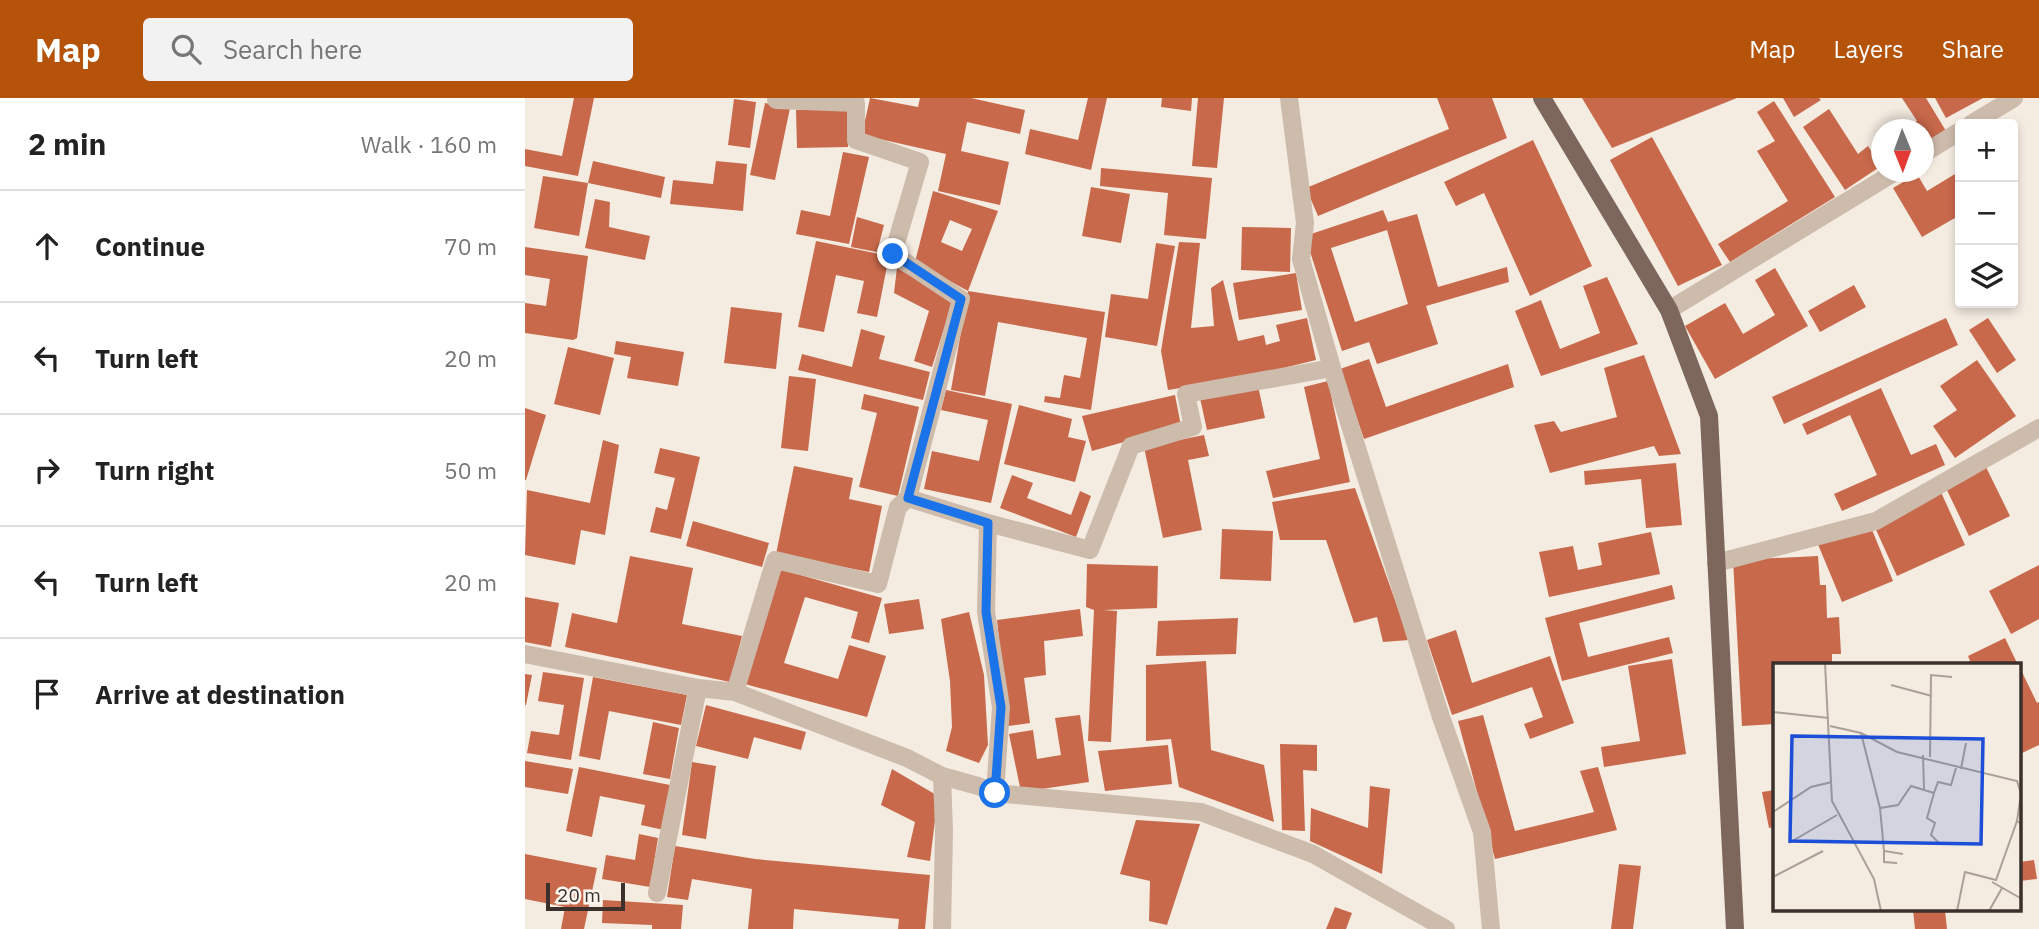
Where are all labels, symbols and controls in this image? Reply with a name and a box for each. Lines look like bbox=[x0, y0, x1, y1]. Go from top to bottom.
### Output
search box bbox=[143, 18, 633, 81]
text: Map bbox=[35, 28, 101, 71]
icon: search bbox=[167, 30, 205, 68]
text: Search here bbox=[223, 32, 362, 66]
text: Map bbox=[1749, 33, 1796, 65]
text: Layers bbox=[1834, 33, 1904, 65]
text: Share bbox=[1942, 33, 2004, 65]
north arrow bbox=[1871, 119, 1934, 182]
map controls bbox=[1955, 119, 2018, 308]
button: + bbox=[1955, 119, 2018, 182]
text: 2 min bbox=[28, 124, 106, 163]
text: Walk · 160 m bbox=[361, 129, 497, 159]
button: − bbox=[1955, 182, 2018, 245]
icon: ahead bbox=[28, 227, 66, 265]
text: Continue bbox=[95, 229, 205, 263]
text: 70 m bbox=[444, 231, 497, 261]
route end bbox=[877, 238, 908, 269]
button: layers bbox=[1955, 245, 2018, 308]
icon: left bbox=[28, 339, 66, 377]
text: Turn left bbox=[95, 341, 198, 375]
text: 20 m bbox=[444, 343, 497, 373]
icon: right bbox=[28, 451, 66, 489]
text: Turn right bbox=[95, 453, 214, 487]
text: 50 m bbox=[444, 455, 497, 485]
icon: left bbox=[28, 563, 66, 601]
text: Turn left bbox=[95, 565, 198, 599]
text: 20 m bbox=[444, 567, 497, 597]
inset map bbox=[1773, 663, 2021, 912]
icon: arrive bbox=[28, 675, 66, 713]
text: Arrive at destination bbox=[95, 677, 345, 711]
route start bbox=[979, 777, 1010, 808]
scale bar bbox=[546, 880, 625, 912]
text: 20 m bbox=[557, 883, 601, 907]

